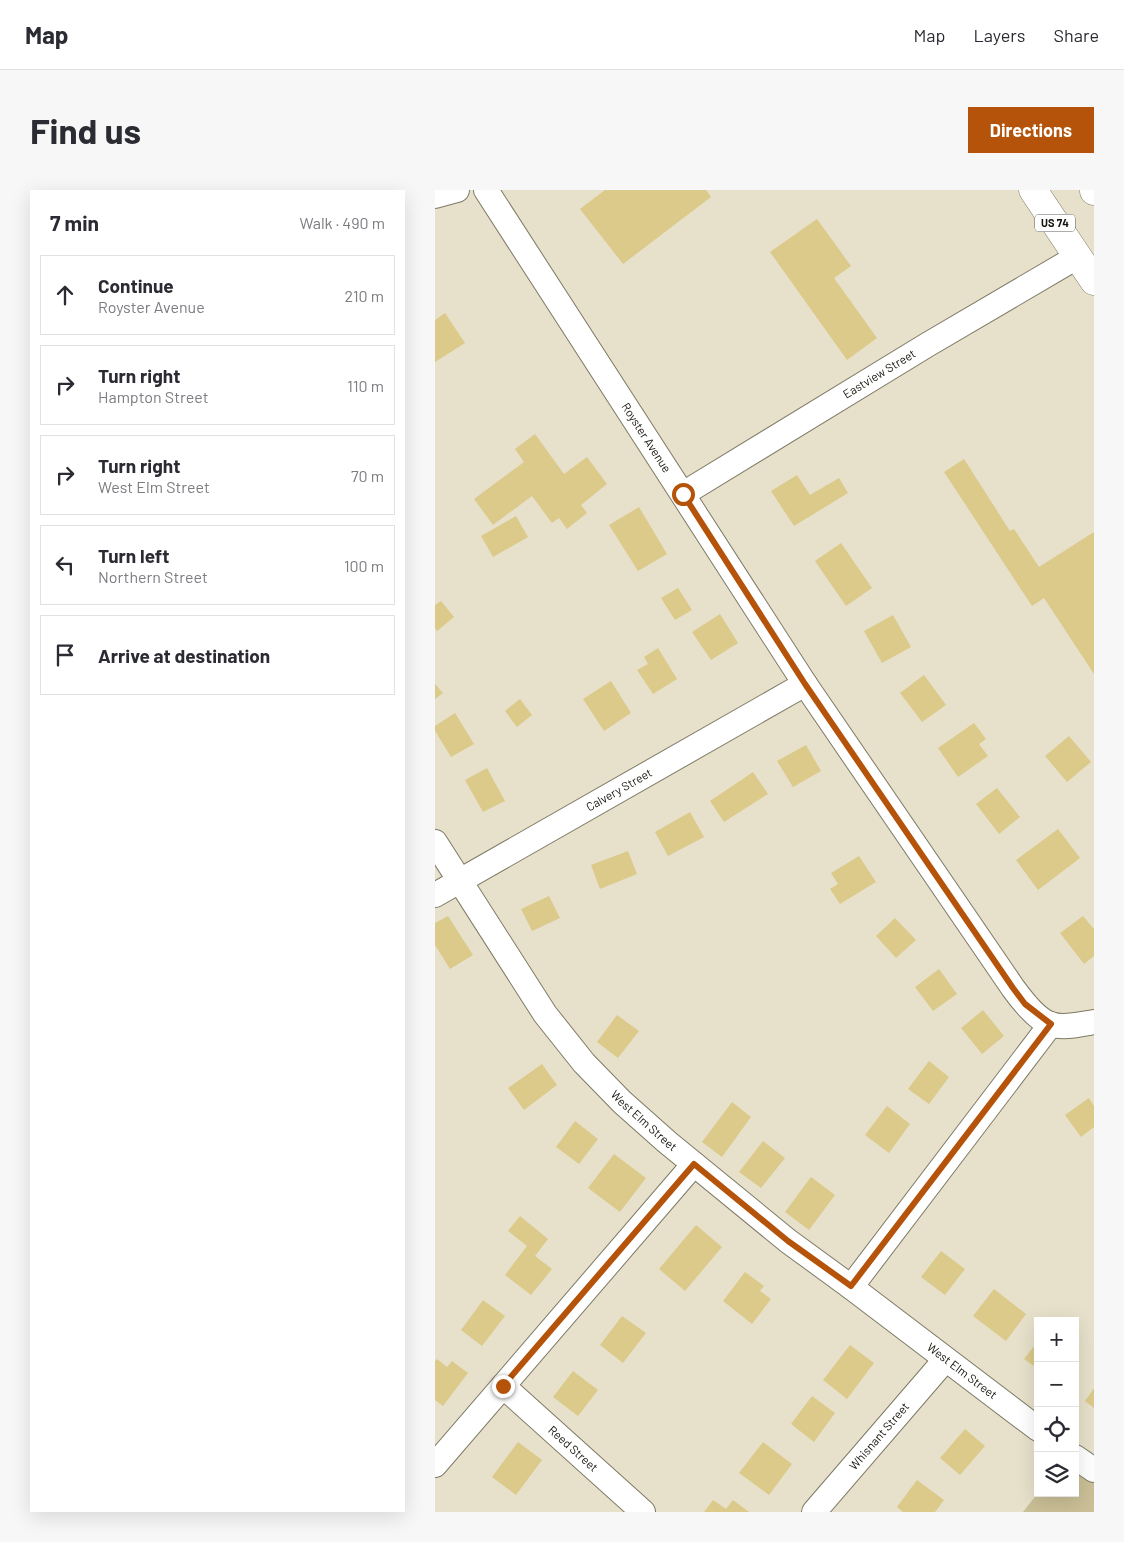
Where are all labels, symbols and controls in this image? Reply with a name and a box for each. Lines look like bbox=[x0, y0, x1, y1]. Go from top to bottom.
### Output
text: Map bbox=[25, 20, 68, 49]
text: Map bbox=[913, 24, 945, 46]
text: Layers bbox=[973, 24, 1026, 46]
text: Share bbox=[1054, 24, 1099, 46]
button: Directions bbox=[968, 107, 1094, 153]
text: Find us bbox=[30, 109, 141, 151]
text: 7 min bbox=[50, 210, 99, 235]
text: Walk · 490 m bbox=[299, 213, 385, 232]
road number: US 74 bbox=[1035, 214, 1075, 232]
text: Continue bbox=[98, 274, 174, 297]
icon: ahead bbox=[51, 281, 79, 309]
text: 210 m bbox=[345, 286, 384, 305]
text: Royster Avenue bbox=[98, 297, 205, 316]
street label: Eastview Street bbox=[840, 346, 918, 401]
text: Turn right bbox=[98, 364, 180, 387]
icon: right bbox=[51, 371, 79, 399]
text: 110 m bbox=[347, 376, 384, 395]
text: Hampton Street bbox=[98, 387, 209, 406]
street label: Royster Avenue bbox=[619, 400, 674, 475]
text: Turn right bbox=[98, 454, 180, 477]
icon: right bbox=[51, 461, 79, 489]
text: 70 m bbox=[351, 466, 384, 485]
text: West Elm Street bbox=[98, 477, 210, 496]
route start bbox=[672, 483, 695, 506]
text: Turn left bbox=[98, 544, 169, 567]
icon: left bbox=[51, 551, 79, 579]
text: 100 m bbox=[344, 556, 384, 575]
text: Northern Street bbox=[98, 567, 208, 586]
icon: arrive bbox=[51, 641, 79, 669]
text: Arrive at destination bbox=[98, 644, 270, 667]
street label: Calvery Street bbox=[583, 765, 654, 813]
street label: West Elm Street bbox=[608, 1087, 680, 1153]
map controls bbox=[1034, 1317, 1079, 1497]
button: + bbox=[1034, 1317, 1079, 1362]
street label: West Elm Street bbox=[925, 1339, 1000, 1401]
button: − bbox=[1034, 1362, 1079, 1407]
route end bbox=[492, 1375, 515, 1398]
street label: Whisnant Street bbox=[846, 1399, 911, 1472]
button: locate bbox=[1034, 1407, 1079, 1452]
street label: Reed Street bbox=[546, 1422, 601, 1474]
button: layers bbox=[1034, 1452, 1079, 1497]

